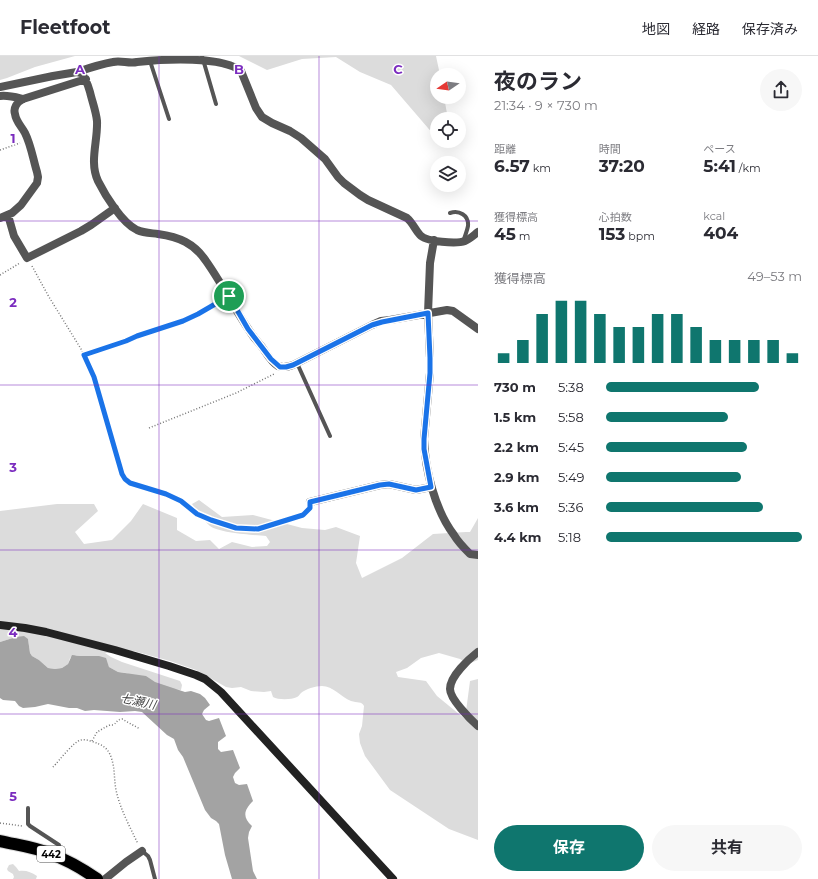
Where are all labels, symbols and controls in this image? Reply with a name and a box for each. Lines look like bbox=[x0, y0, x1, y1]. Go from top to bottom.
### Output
text: Fleetfoot bbox=[20, 16, 110, 39]
text: 地図 bbox=[642, 20, 670, 38]
text: 経路 bbox=[692, 20, 720, 38]
text: 保存済み bbox=[742, 20, 798, 38]
text: A bbox=[74, 61, 86, 77]
text: B bbox=[234, 61, 244, 77]
text: C bbox=[393, 61, 403, 77]
north arrow bbox=[430, 68, 466, 104]
map controls bbox=[430, 68, 466, 192]
text: 夜のラン bbox=[494, 68, 582, 95]
button: share bbox=[760, 69, 802, 111]
text: 21:34 · 9 × 730 m bbox=[494, 97, 598, 113]
button: locate bbox=[430, 112, 466, 148]
text: 1 bbox=[10, 130, 16, 146]
text: 距離 bbox=[494, 142, 516, 156]
text: 時間 bbox=[599, 142, 621, 156]
text: ペース bbox=[703, 142, 736, 156]
button: layers bbox=[430, 156, 466, 192]
text: 6.57 bbox=[494, 156, 530, 176]
text: 37:20 bbox=[599, 156, 645, 176]
text: 5:41 bbox=[703, 156, 736, 176]
text: km bbox=[530, 161, 551, 175]
text: /km bbox=[736, 161, 761, 175]
text: kcal bbox=[703, 209, 725, 223]
text: 獲得標高 bbox=[494, 210, 538, 224]
text: 心拍数 bbox=[599, 210, 632, 224]
text: 404 bbox=[703, 223, 738, 243]
text: 45 bbox=[494, 224, 516, 244]
text: 153 bbox=[599, 224, 625, 244]
text: m bbox=[516, 229, 530, 243]
text: bpm bbox=[625, 229, 655, 243]
text: 49–53 m bbox=[747, 268, 802, 284]
text: 獲得標高 bbox=[494, 270, 546, 286]
pin bbox=[212, 279, 246, 313]
icon: arrive bbox=[218, 285, 240, 307]
text: 2 bbox=[9, 294, 17, 310]
text: 730 m bbox=[494, 379, 536, 395]
text: 5:38 bbox=[558, 379, 584, 395]
text: 1.5 km bbox=[494, 409, 536, 425]
text: 5:58 bbox=[558, 409, 584, 425]
text: 2.2 km bbox=[494, 439, 539, 455]
text: 5:45 bbox=[558, 439, 584, 455]
text: 3 bbox=[8, 459, 17, 475]
text: 2.9 km bbox=[494, 469, 539, 485]
text: 5:49 bbox=[558, 469, 585, 485]
text: 3.6 km bbox=[494, 499, 539, 515]
text: 5:36 bbox=[558, 499, 583, 515]
text: 4.4 km bbox=[494, 529, 541, 545]
text: 5:18 bbox=[558, 529, 581, 545]
text: 4 bbox=[9, 624, 18, 640]
water label: 七瀬川 bbox=[119, 690, 159, 712]
text: 5 bbox=[9, 788, 17, 804]
button: 保存 bbox=[494, 825, 644, 871]
button: 共有 bbox=[652, 825, 802, 871]
road number: 442 bbox=[37, 846, 65, 862]

